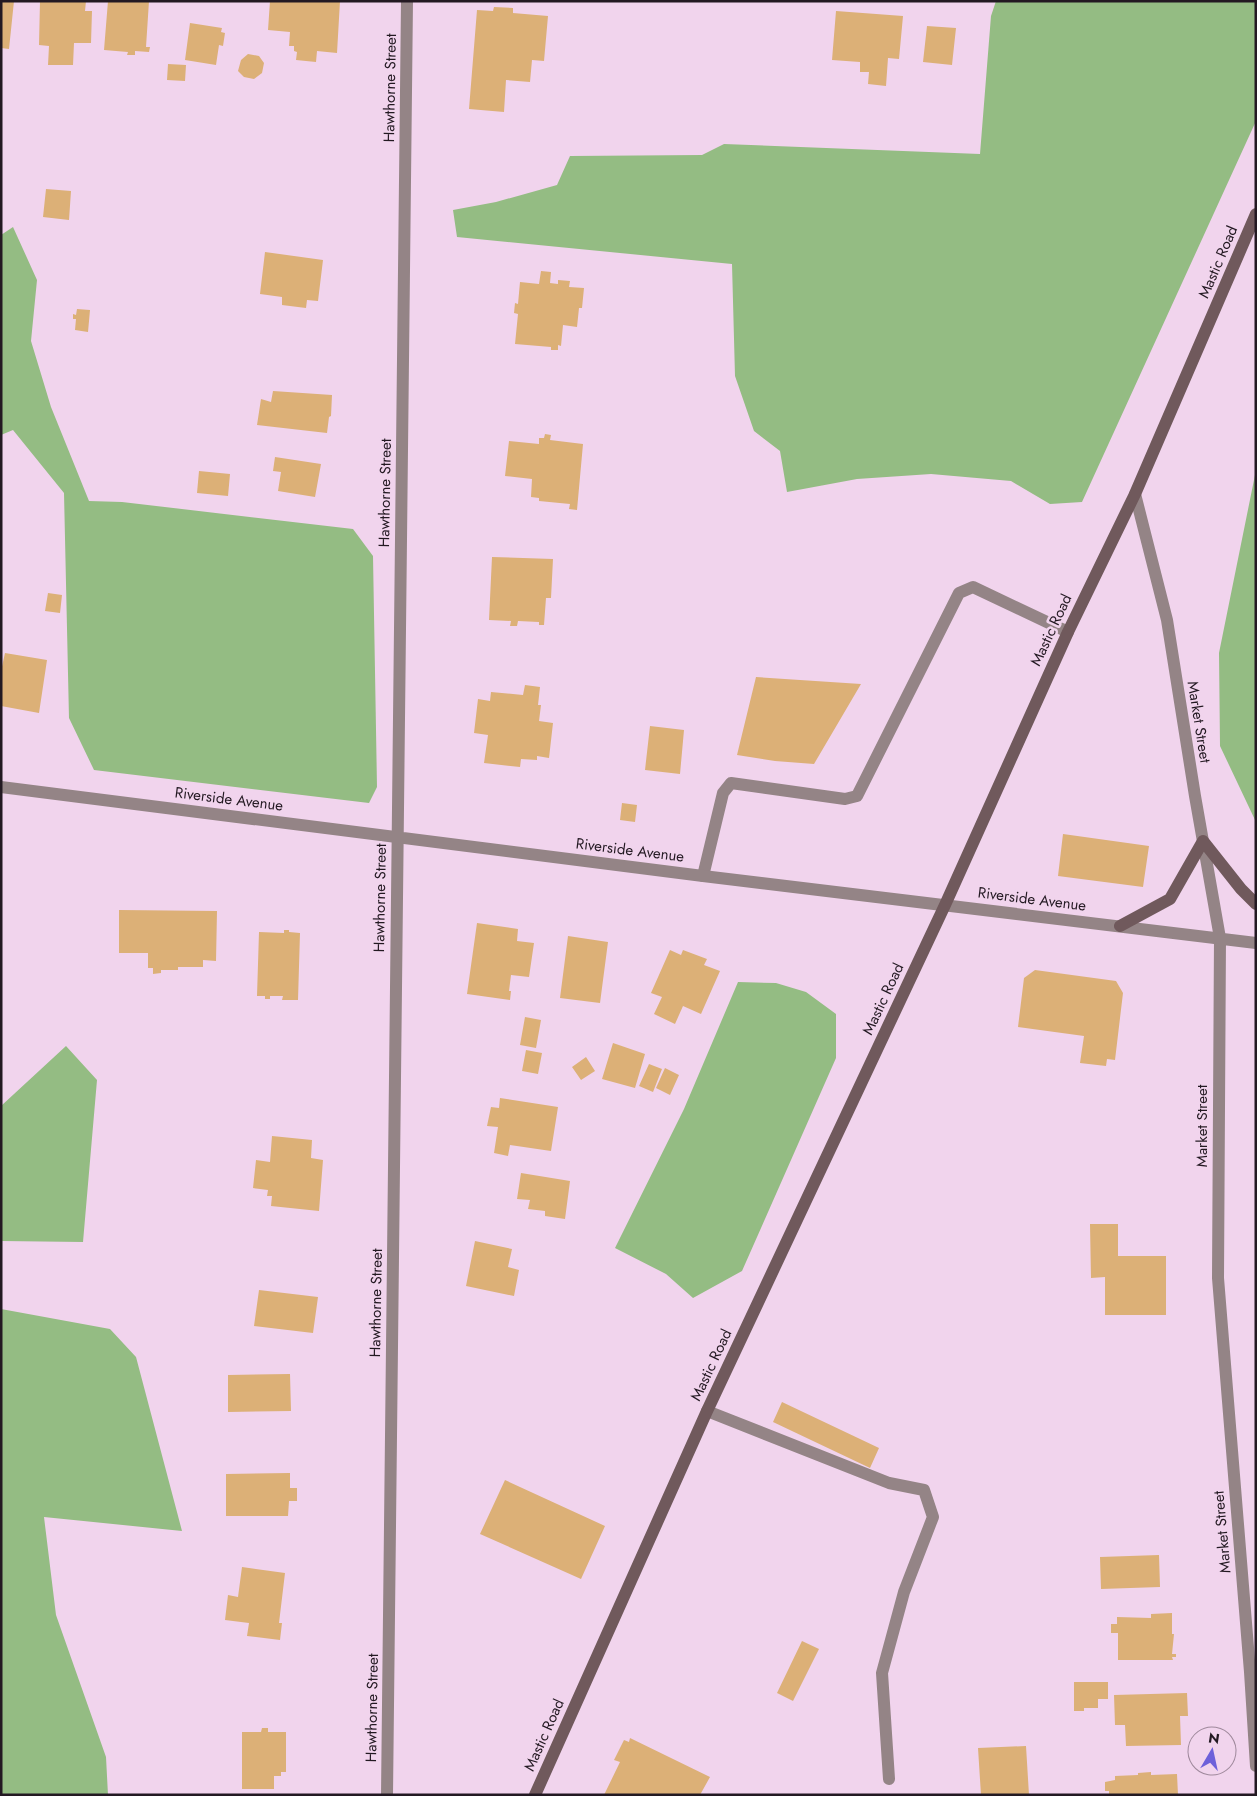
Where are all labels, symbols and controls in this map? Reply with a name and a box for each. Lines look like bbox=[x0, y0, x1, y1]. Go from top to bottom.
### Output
street label: Hawthorne Street bbox=[378, 33, 402, 143]
street label: Mastic Road bbox=[1193, 222, 1243, 302]
street label: Hawthorne Street bbox=[373, 438, 397, 548]
street label: Mastic Road bbox=[1025, 590, 1077, 670]
street label: Market Street bbox=[1182, 680, 1216, 765]
street label: Riverside Avenue bbox=[174, 781, 285, 817]
street label: Riverside Avenue bbox=[575, 832, 686, 868]
street label: Hawthorne Street bbox=[368, 843, 392, 953]
street label: Riverside Avenue bbox=[977, 881, 1088, 917]
street label: Mastic Road bbox=[857, 959, 909, 1039]
street label: Market Street bbox=[1191, 1084, 1213, 1167]
street label: Hawthorne Street bbox=[364, 1248, 388, 1358]
street label: Mastic Road bbox=[685, 1325, 737, 1405]
street label: Market Street bbox=[1207, 1490, 1237, 1574]
street label: Hawthorne Street bbox=[360, 1653, 384, 1763]
street label: Mastic Road bbox=[518, 1695, 570, 1775]
north arrow bbox=[1187, 1726, 1237, 1776]
text: N bbox=[1207, 1727, 1221, 1749]

